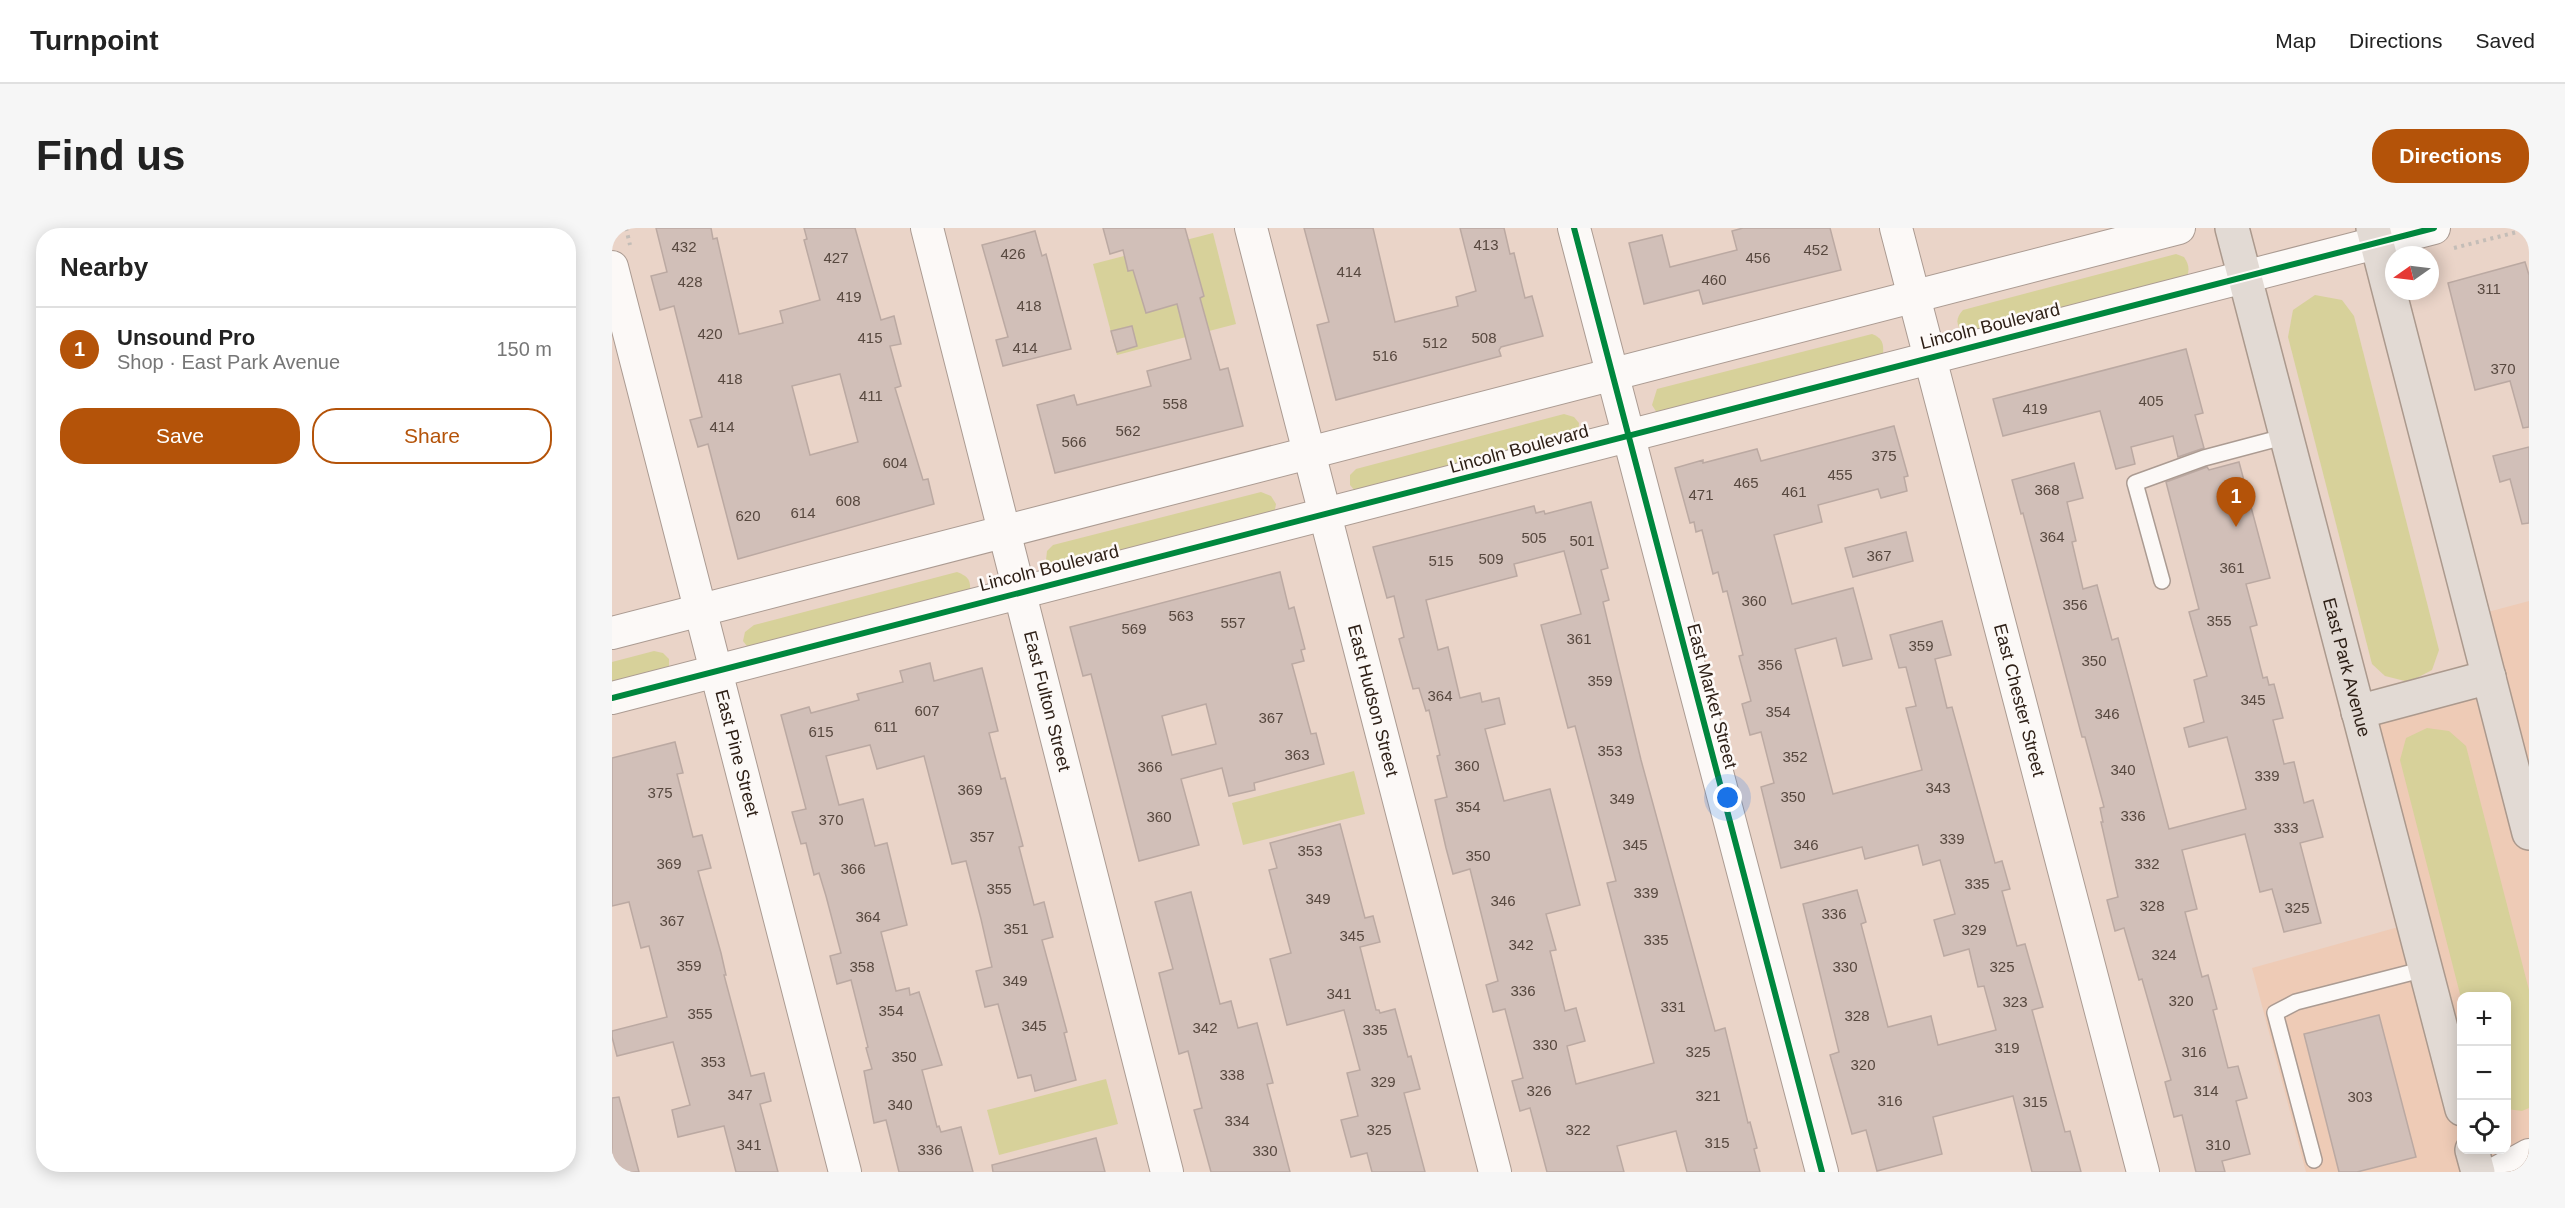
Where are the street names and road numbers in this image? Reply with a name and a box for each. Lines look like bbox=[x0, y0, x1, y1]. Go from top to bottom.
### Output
street label: Lincoln Boulevard bbox=[1918, 299, 2062, 353]
street label: Lincoln Boulevard bbox=[1447, 421, 1591, 477]
street label: Lincoln Boulevard bbox=[977, 541, 1121, 595]
street label: East Park Avenue bbox=[2319, 596, 2374, 739]
street label: East Market Street bbox=[1683, 621, 1741, 771]
street label: East Hudson Street bbox=[1344, 622, 1402, 779]
street label: East Chester Street bbox=[1990, 622, 2049, 779]
street label: East Fulton Street bbox=[1020, 629, 1075, 773]
street label: East Pine Street bbox=[711, 688, 763, 819]

